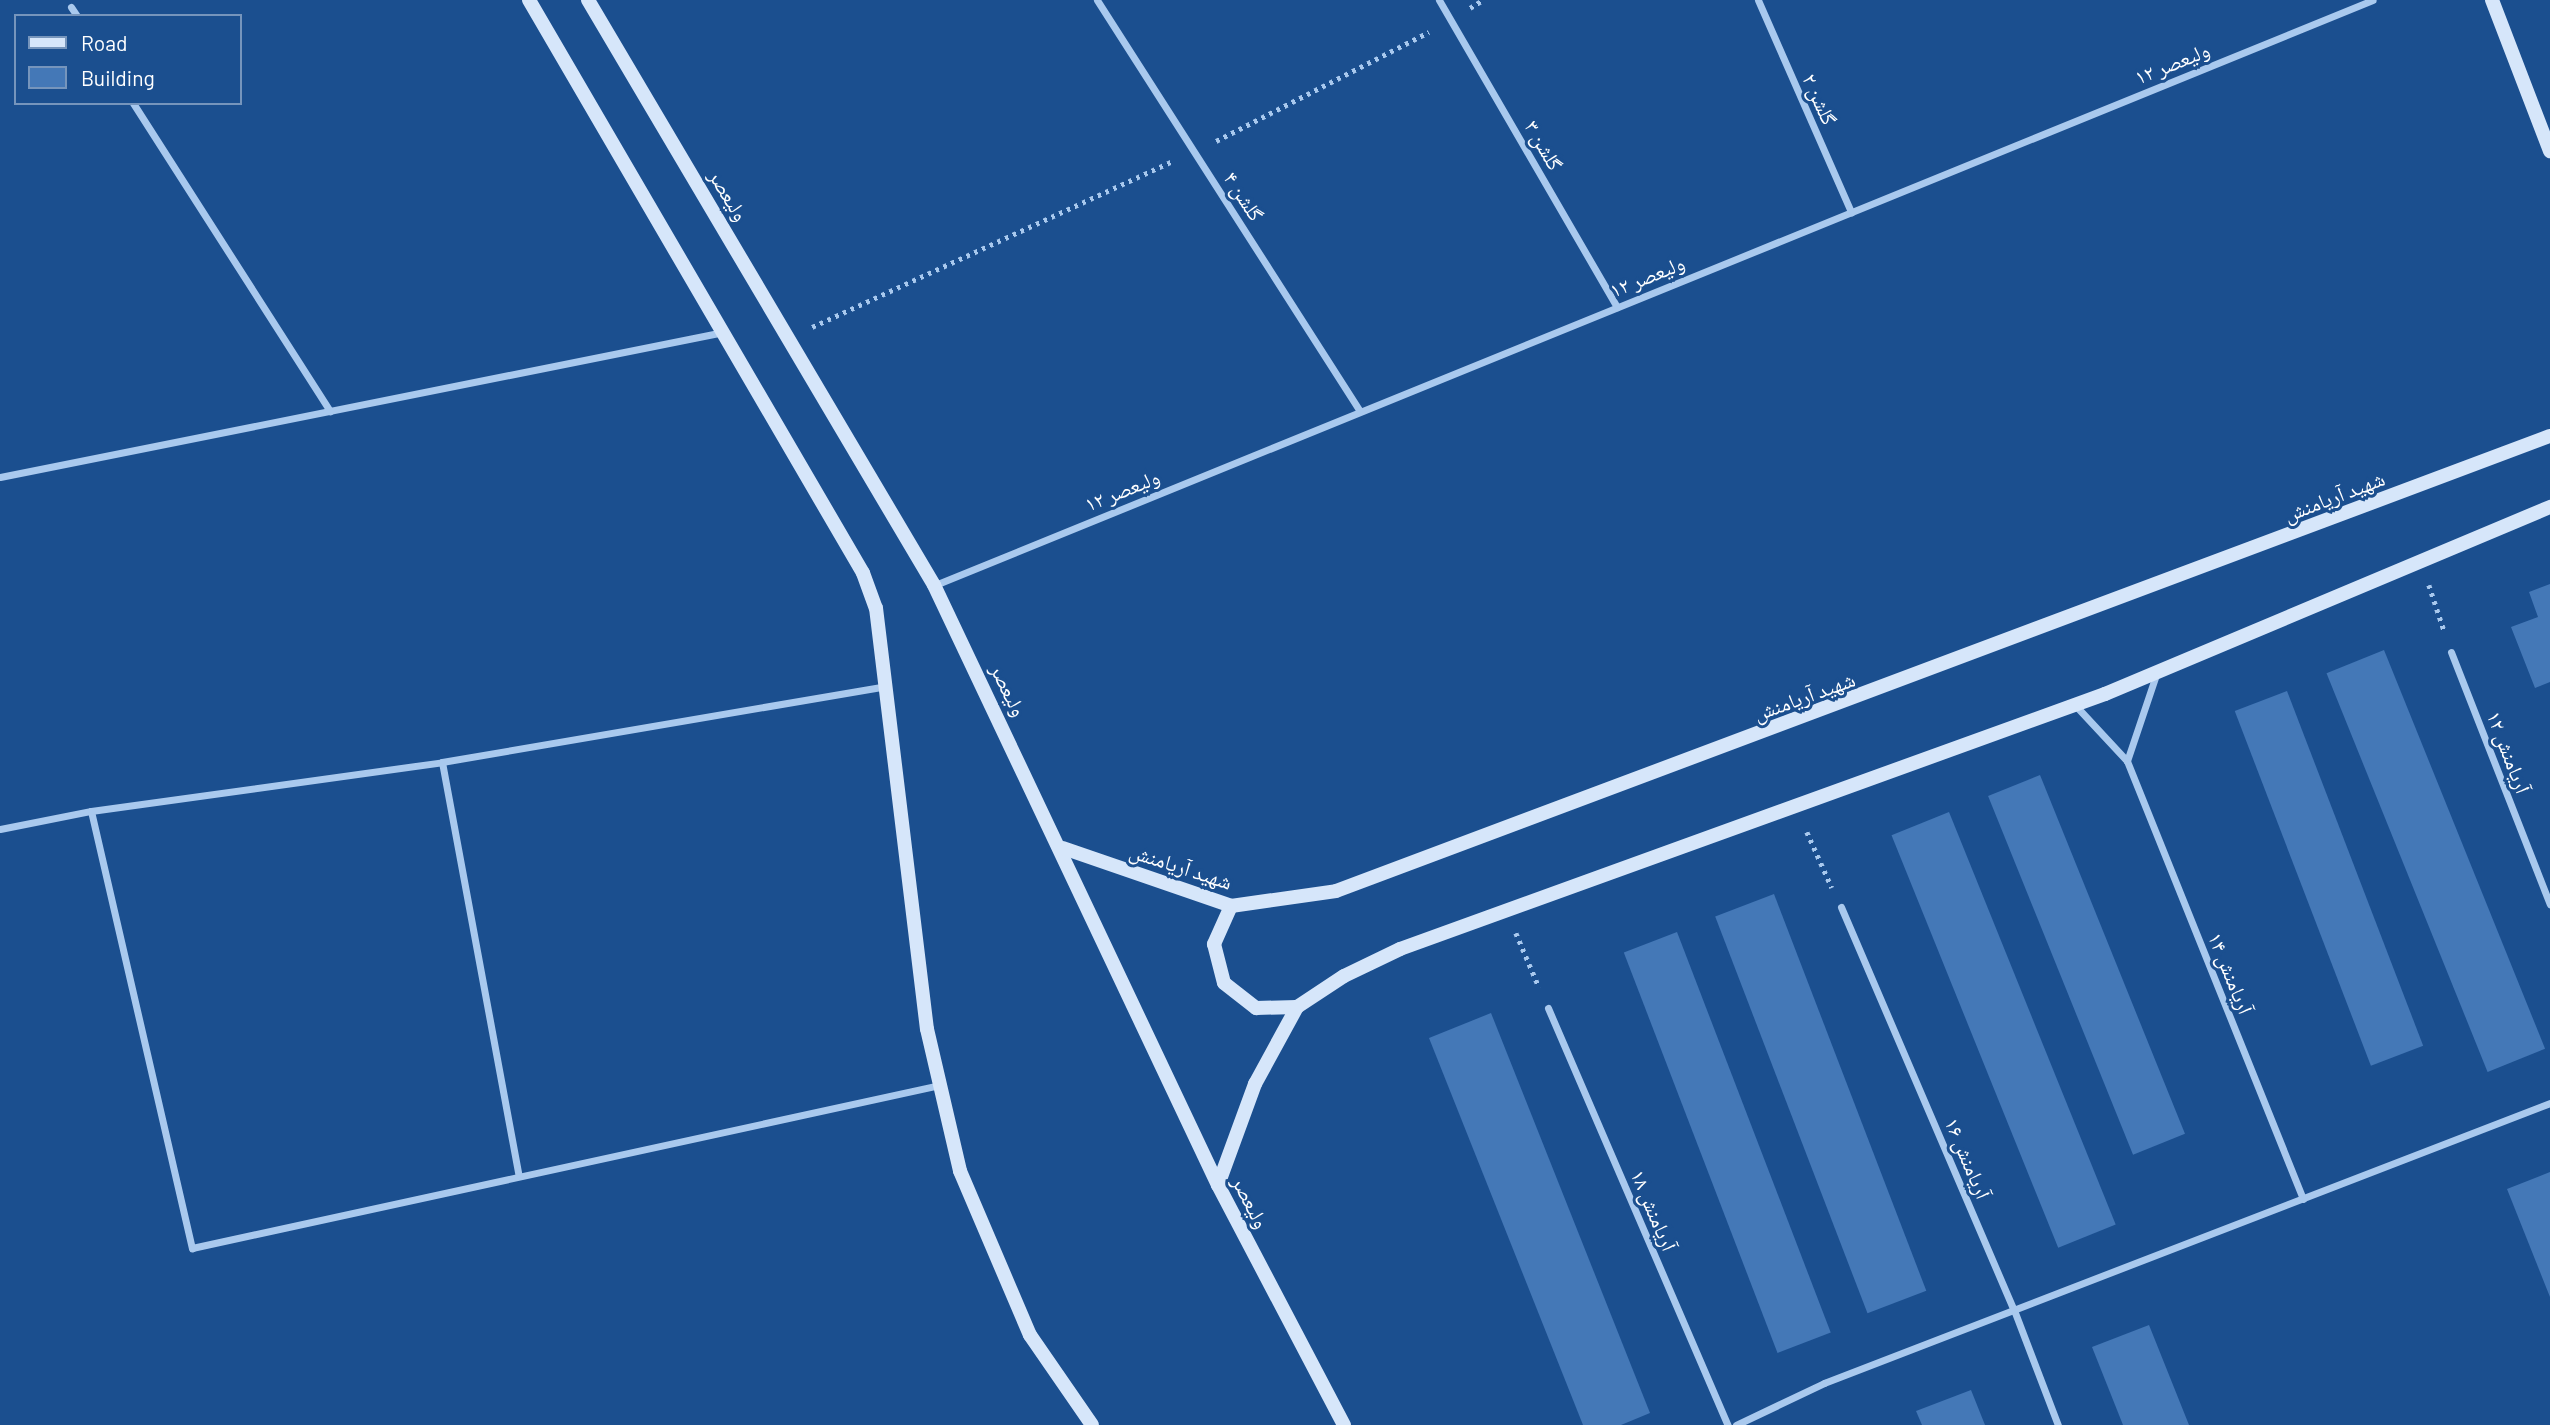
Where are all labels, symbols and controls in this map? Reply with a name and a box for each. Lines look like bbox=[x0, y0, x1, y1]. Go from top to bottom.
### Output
legend bbox=[14, 14, 242, 105]
text: Road bbox=[81, 30, 127, 55]
street label: ولیعصر ۱۲ bbox=[2131, 37, 2213, 89]
text: Building bbox=[81, 65, 155, 90]
street label: گلشن ۲ bbox=[1798, 69, 1842, 129]
street label: گلشن ۳ bbox=[1520, 115, 1568, 175]
street label: ولیعصر bbox=[704, 165, 754, 225]
street label: گلشن ۴ bbox=[1219, 167, 1269, 225]
street label: ولیعصر ۱۲ bbox=[1606, 250, 1688, 302]
street label: ولیعصر ۱۲ bbox=[1081, 464, 1163, 516]
street label: شهید آریامنش bbox=[2280, 465, 2388, 527]
street label: ولیعصر bbox=[986, 660, 1032, 720]
street label: شهید آریامنش bbox=[1750, 666, 1858, 726]
street label: آریامنش ۱۲ bbox=[2482, 707, 2536, 797]
street label: شهید آریامنش bbox=[1127, 838, 1235, 894]
street label: آریامنش ۱۴ bbox=[2203, 929, 2259, 1017]
street label: آریامنش ۱۶ bbox=[1940, 1114, 1996, 1202]
street label: آریامنش ۱۸ bbox=[1626, 1166, 1682, 1254]
street label: ولیعصر bbox=[1227, 1172, 1275, 1232]

